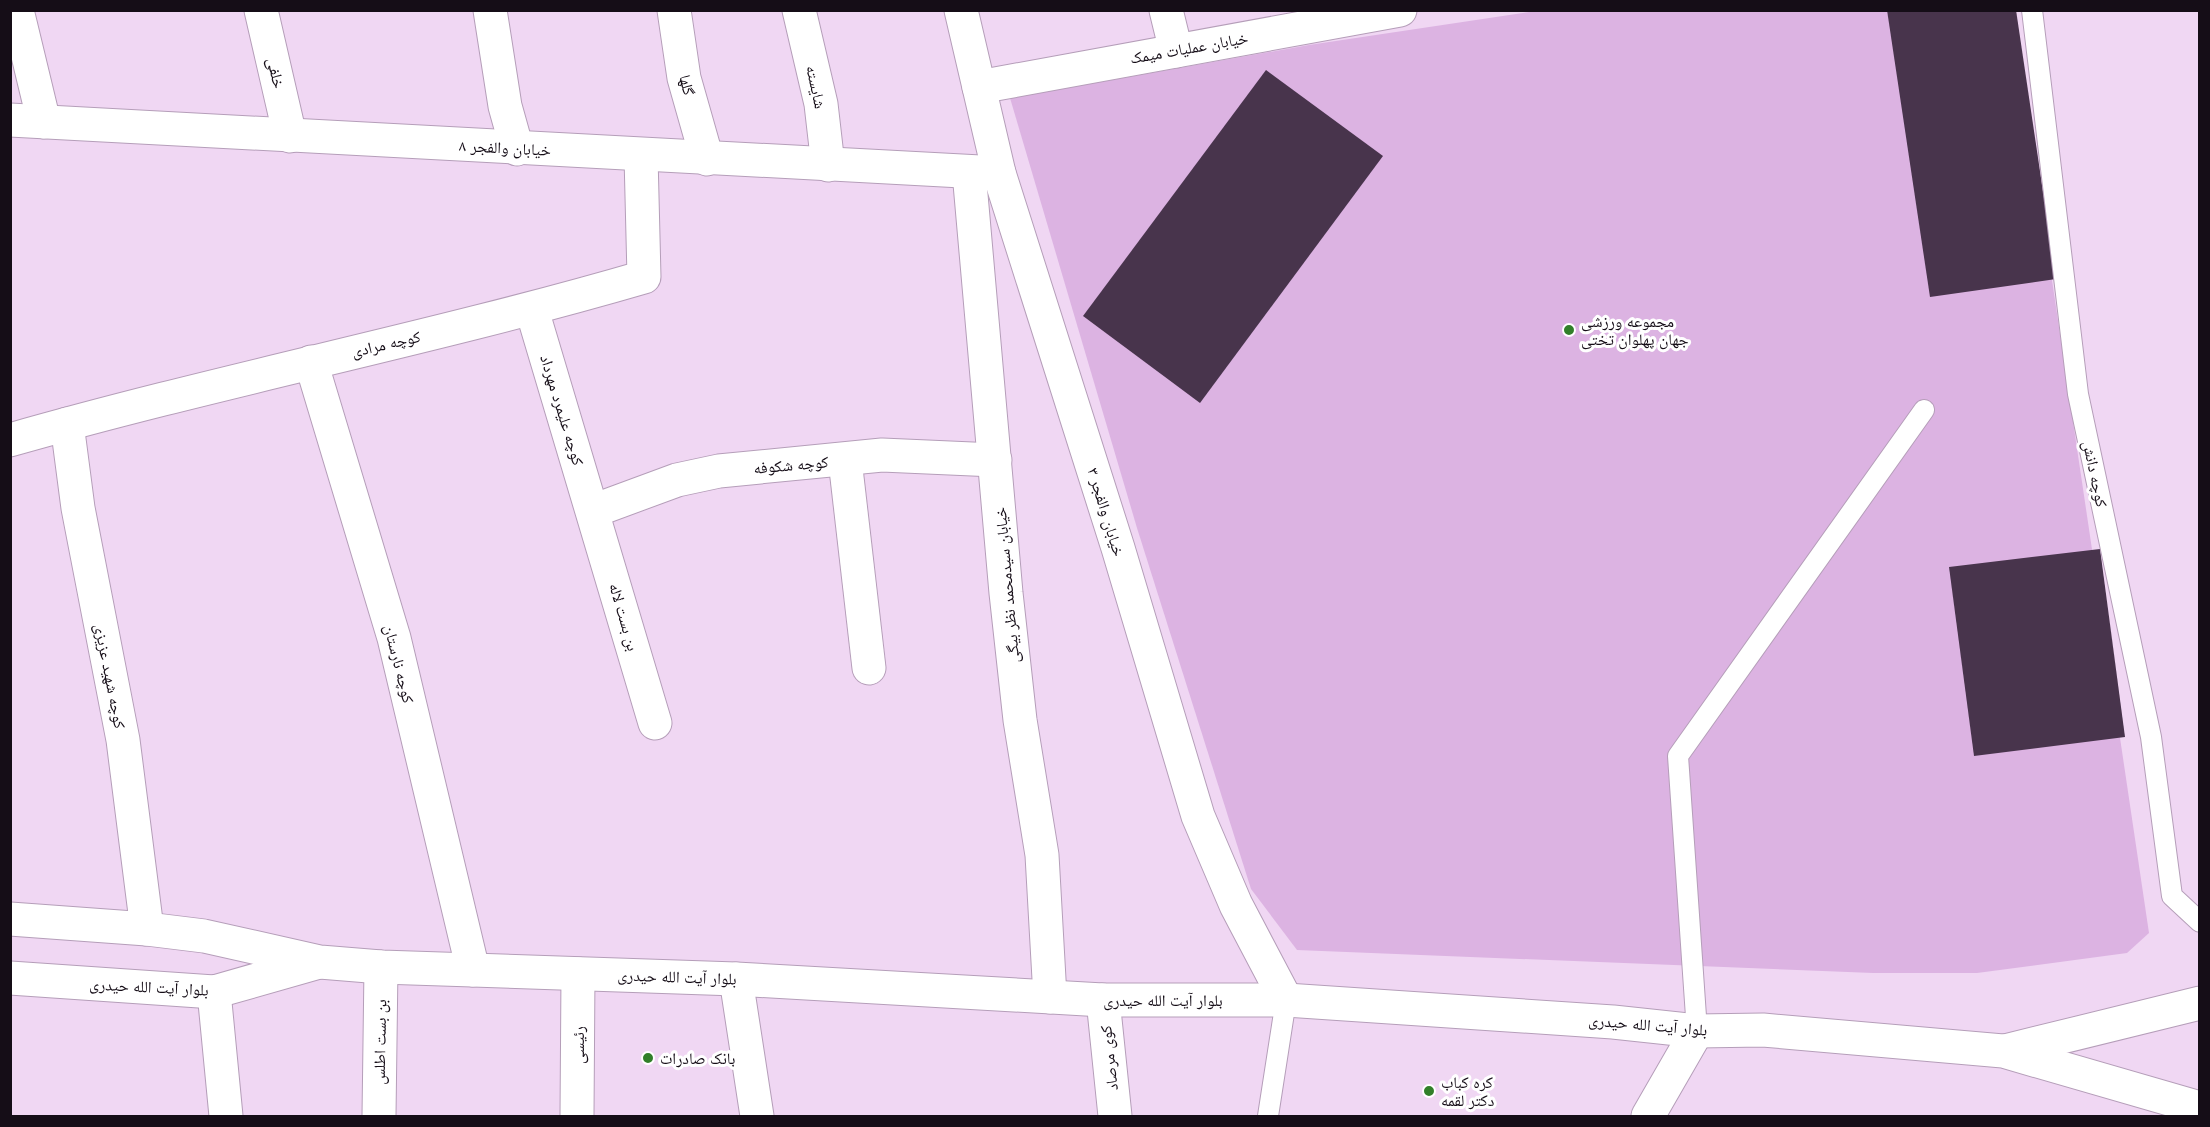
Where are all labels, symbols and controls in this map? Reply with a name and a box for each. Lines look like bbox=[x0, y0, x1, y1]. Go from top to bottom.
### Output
street label: خیابان عملیات میمک bbox=[1129, 29, 1250, 69]
street label: خلفی bbox=[262, 56, 288, 91]
street label: شایسته bbox=[803, 64, 829, 110]
street label: گلها bbox=[675, 73, 698, 98]
street label: خیابان والفجر ۸ bbox=[459, 137, 551, 161]
place label: مجموعه ورزشی جهان پهلوان تختی bbox=[1581, 313, 1689, 350]
marker: مجموعه ورزشی جهان پهلوان تختی bbox=[1562, 323, 1576, 337]
street label: کوچه مرادی bbox=[350, 328, 423, 362]
street label: کوچه علیمرد مهرداد bbox=[536, 353, 587, 468]
street label: کوچه دانش bbox=[2078, 439, 2110, 509]
street label: کوچه شکوفه bbox=[753, 453, 830, 478]
street label: خیابان والفجر ۳ bbox=[1083, 466, 1128, 559]
street label: خیابان سیدمحمد نظر بیگی bbox=[992, 506, 1024, 664]
street label: بن بست لاله bbox=[604, 581, 642, 653]
street label: کوچه شهید عزیزی bbox=[90, 622, 129, 731]
street label: کوچه نارستان bbox=[379, 623, 417, 706]
street label: بلوار آیت الله حیدری bbox=[617, 966, 737, 990]
street label: بلوار آیت الله حیدری bbox=[89, 975, 209, 1001]
street label: بلوار آیت الله حیدری bbox=[1103, 992, 1223, 1011]
street label: بن بست اطلس bbox=[371, 999, 391, 1085]
street label: بلوار آیت الله حیدری bbox=[1588, 1011, 1708, 1041]
street label: کوی مرصاد bbox=[1097, 1024, 1123, 1091]
street label: رئیسی bbox=[570, 1026, 589, 1064]
place label: بانک صادرات bbox=[660, 1050, 735, 1068]
marker: بانک صادرات bbox=[641, 1051, 655, 1065]
place label: کره کباب دکتر لقمه bbox=[1441, 1074, 1494, 1110]
marker: کره کباب دکتر لقمه bbox=[1422, 1084, 1436, 1098]

